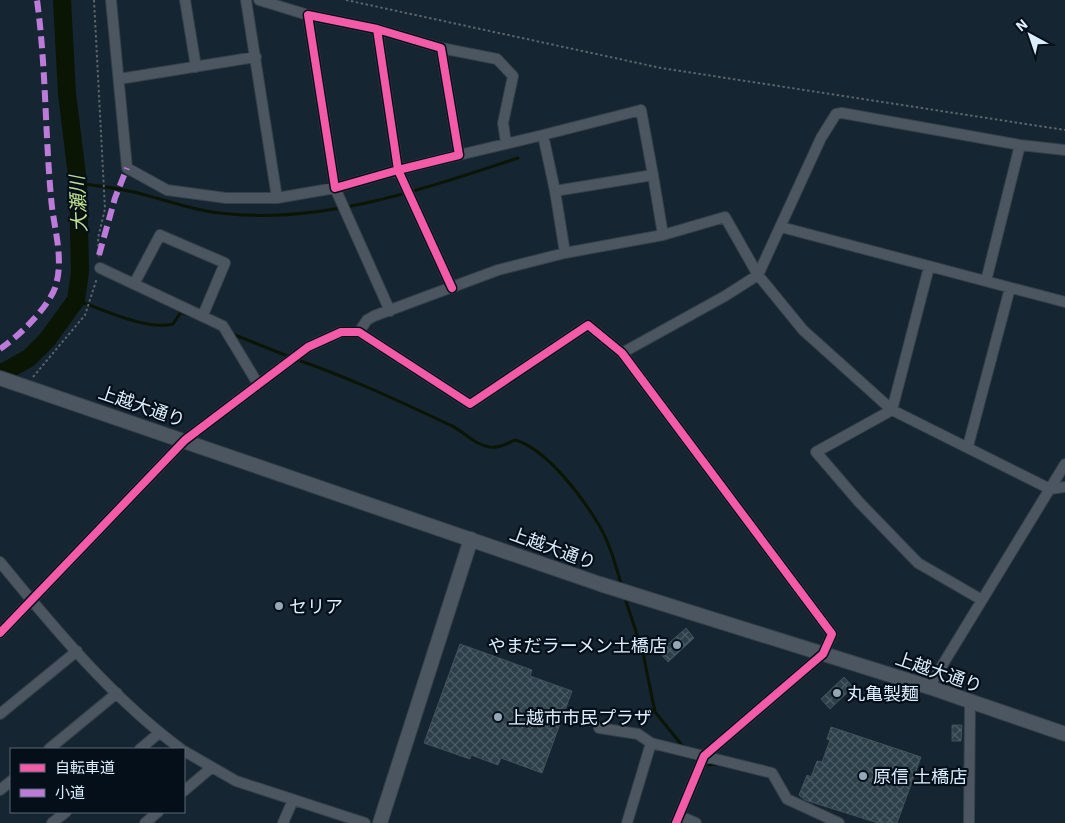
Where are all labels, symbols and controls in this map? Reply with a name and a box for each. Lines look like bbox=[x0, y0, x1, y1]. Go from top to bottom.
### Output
north arrow bbox=[1005, 10, 1055, 60]
text: N bbox=[1012, 15, 1031, 35]
water label: 大瀬川 bbox=[64, 173, 91, 233]
street label: 上越大通り bbox=[96, 380, 188, 432]
street label: 上越大通り bbox=[507, 522, 599, 574]
place label: セリア bbox=[289, 595, 343, 618]
marker: セリア bbox=[273, 600, 285, 612]
place label: やまだラーメン土橋店 bbox=[488, 634, 667, 657]
marker: やまだラーメン土橋店 bbox=[671, 639, 683, 651]
street label: 上越大通り bbox=[893, 646, 985, 698]
place label: 丸亀製麺 bbox=[847, 682, 919, 705]
marker: 丸亀製麺 bbox=[831, 687, 843, 699]
place label: 上越市市民プラザ bbox=[508, 706, 652, 729]
marker: 上越市市民プラザ bbox=[492, 711, 504, 723]
legend bbox=[10, 748, 185, 813]
text: 自転車道 bbox=[55, 758, 115, 777]
place label: 原信 土橋店 bbox=[873, 765, 967, 788]
marker: 原信 土橋店 bbox=[857, 770, 869, 782]
text: 小道 bbox=[55, 783, 85, 802]

